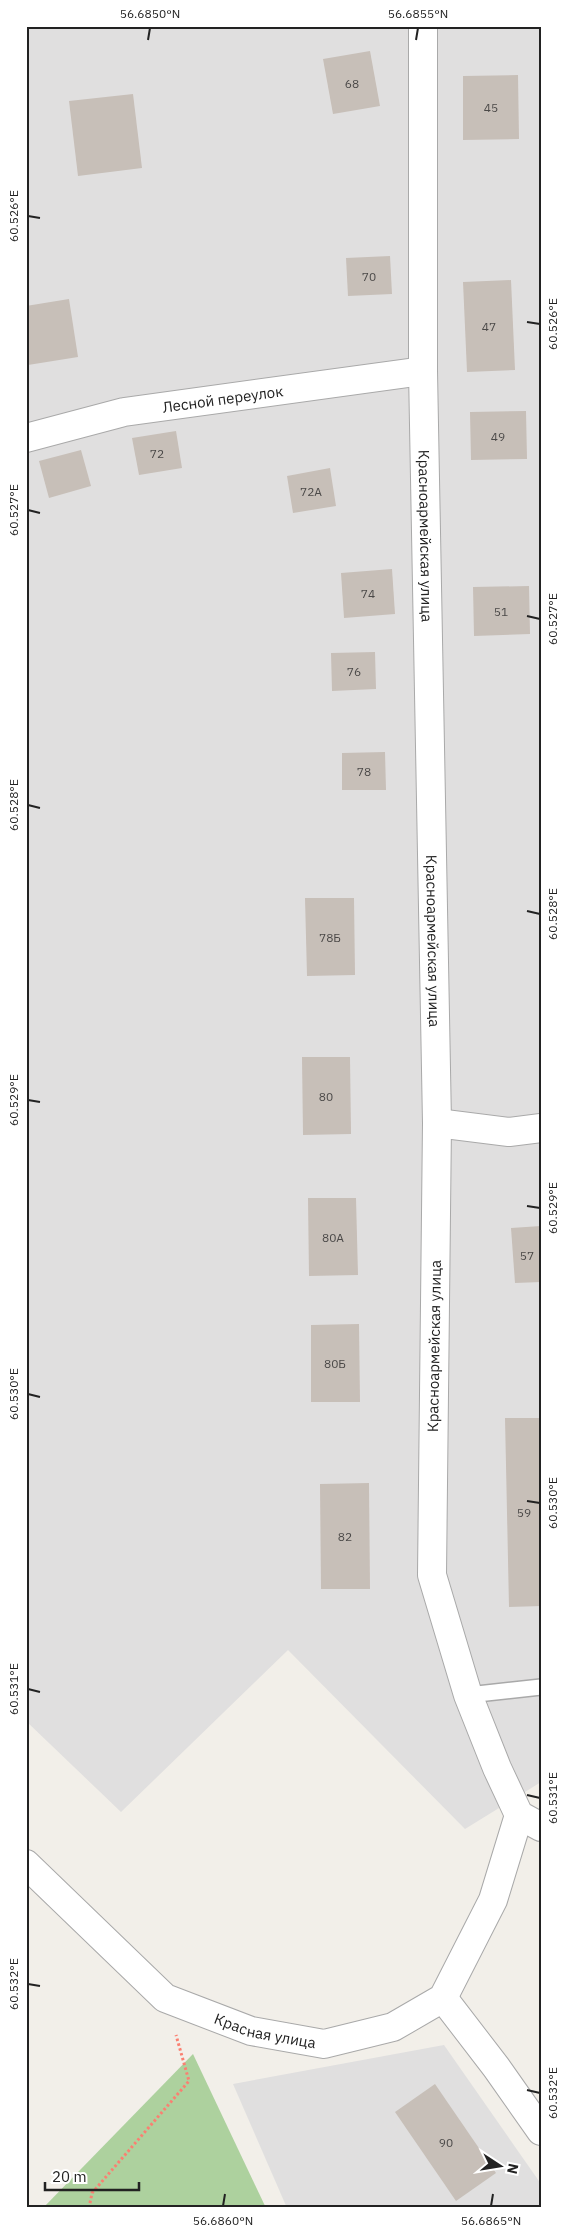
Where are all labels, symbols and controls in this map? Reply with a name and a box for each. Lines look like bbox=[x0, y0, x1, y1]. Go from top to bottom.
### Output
text: 56.6850°N bbox=[120, 6, 180, 21]
text: 56.6855°N bbox=[388, 6, 448, 21]
house number: 68 bbox=[345, 76, 359, 91]
house number: 45 bbox=[484, 100, 498, 115]
text: 60.526°E bbox=[6, 190, 21, 242]
house number: 70 bbox=[362, 269, 376, 284]
text: 60.526°E bbox=[545, 298, 560, 350]
house number: 47 bbox=[482, 319, 496, 334]
street label: Лесной переулок bbox=[161, 381, 284, 416]
house number: 49 bbox=[491, 429, 505, 444]
house number: 72 bbox=[150, 446, 164, 461]
street label: Красноармейская улица bbox=[415, 450, 437, 622]
text: 60.527°E bbox=[6, 484, 21, 536]
house number: 72А bbox=[300, 484, 322, 499]
house number: 74 bbox=[361, 586, 375, 601]
text: 60.527°E bbox=[545, 593, 560, 645]
house number: 51 bbox=[494, 604, 508, 619]
house number: 76 bbox=[347, 664, 361, 679]
house number: 78 bbox=[357, 764, 371, 779]
text: 60.528°E bbox=[6, 779, 21, 831]
street label: Красноармейская улица bbox=[423, 854, 445, 1027]
text: 60.528°E bbox=[545, 888, 560, 940]
house number: 78Б bbox=[319, 930, 341, 945]
text: 60.529°E bbox=[6, 1074, 21, 1126]
house number: 80 bbox=[319, 1089, 333, 1104]
text: 60.529°E bbox=[545, 1182, 560, 1234]
house number: 80А bbox=[322, 1230, 344, 1245]
house number: 57 bbox=[520, 1248, 534, 1263]
street label: Красноармейская улица bbox=[423, 1260, 445, 1432]
house number: 80Б bbox=[324, 1356, 346, 1371]
text: 60.530°E bbox=[6, 1368, 21, 1420]
text: 60.530°E bbox=[545, 1477, 560, 1529]
house number: 59 bbox=[517, 1505, 531, 1520]
house number: 82 bbox=[338, 1529, 352, 1544]
text: 60.531°E bbox=[6, 1663, 21, 1715]
text: 60.531°E bbox=[545, 1772, 560, 1824]
text: 60.532°E bbox=[6, 1958, 21, 2010]
street label: Красная улица bbox=[212, 2008, 318, 2052]
text: 60.532°E bbox=[545, 2067, 560, 2119]
house number: 90 bbox=[439, 2135, 453, 2150]
north arrow bbox=[474, 2142, 524, 2192]
scale bar bbox=[45, 2159, 139, 2191]
text: N bbox=[503, 2162, 523, 2176]
text: 20 m bbox=[52, 2167, 87, 2186]
text: 56.6860°N bbox=[193, 2213, 253, 2228]
text: 56.6865°N bbox=[461, 2213, 521, 2228]

